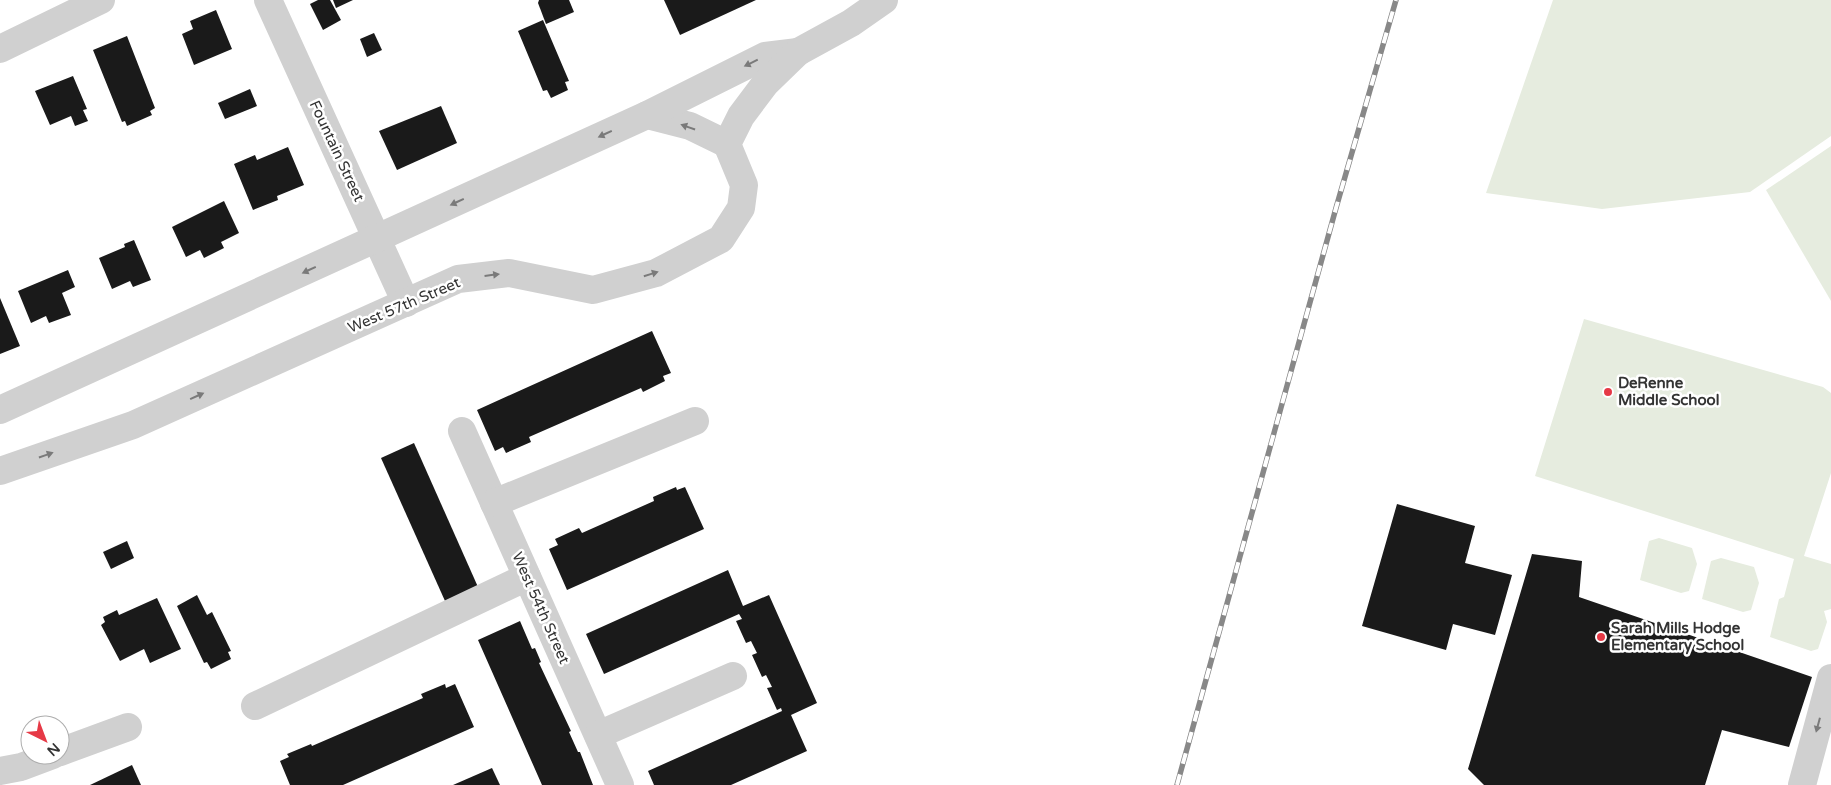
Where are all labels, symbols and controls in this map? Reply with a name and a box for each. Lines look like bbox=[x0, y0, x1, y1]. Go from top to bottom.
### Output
one-way arrow bbox=[744, 59, 758, 67]
street label: Fountain Street bbox=[306, 98, 368, 205]
one-way arrow bbox=[680, 122, 695, 130]
one-way arrow bbox=[598, 131, 612, 139]
one-way arrow bbox=[450, 199, 464, 207]
one-way arrow bbox=[302, 266, 316, 274]
one-way arrow bbox=[643, 270, 658, 278]
one-way arrow bbox=[484, 271, 500, 279]
street label: West 57th Street bbox=[345, 273, 463, 337]
place label: DeRenne Middle School bbox=[1618, 374, 1719, 409]
marker: DeRenne Middle School bbox=[1602, 386, 1614, 398]
one-way arrow bbox=[190, 392, 204, 400]
one-way arrow bbox=[39, 451, 54, 459]
street label: West 54th Street bbox=[508, 549, 574, 667]
place label: Sarah Mills Hodge Elementary School bbox=[1611, 619, 1744, 655]
marker: Sarah Mills Hodge Elementary School bbox=[1595, 631, 1607, 643]
north arrow bbox=[20, 715, 70, 765]
one-way arrow bbox=[1814, 717, 1822, 733]
text: N bbox=[43, 739, 63, 759]

